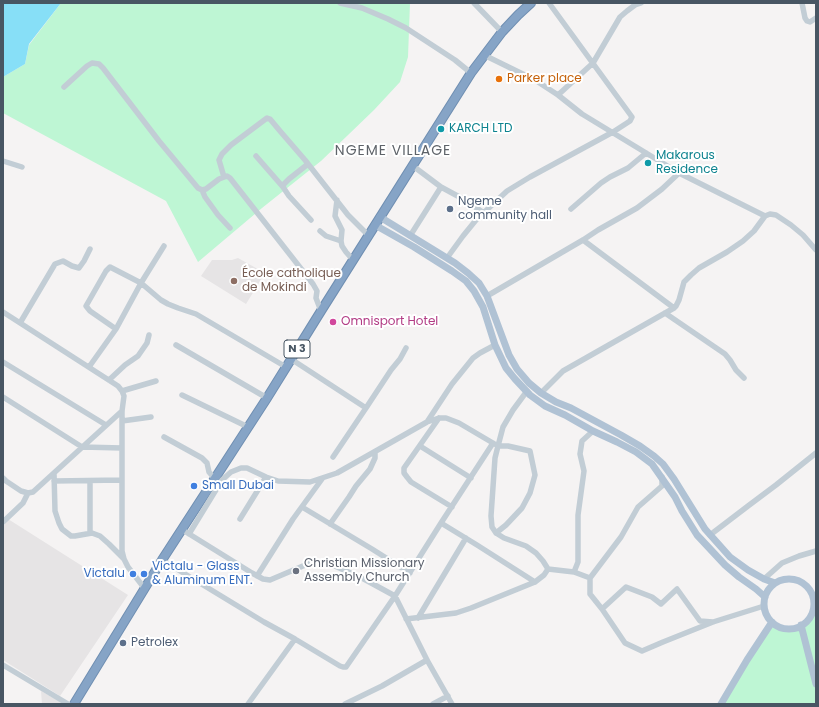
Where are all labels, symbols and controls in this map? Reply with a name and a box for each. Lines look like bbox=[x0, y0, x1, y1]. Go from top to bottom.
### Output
place label: Parker place bbox=[507, 72, 582, 86]
marker: Parker place bbox=[494, 74, 504, 84]
place label: KARCH LTD bbox=[449, 122, 513, 136]
marker: KARCH LTD bbox=[436, 124, 446, 134]
district label: NGEME VILLAGE bbox=[335, 143, 451, 159]
place label: Makarous Residence bbox=[656, 149, 718, 177]
marker: Makarous Residence bbox=[643, 158, 653, 168]
place label: Ngeme community hall bbox=[458, 195, 552, 223]
marker: Ngeme community hall bbox=[445, 204, 455, 214]
place label: École catholique de Mokindi bbox=[242, 267, 341, 295]
marker: École catholique de Mokindi bbox=[229, 276, 239, 286]
place label: Omnisport Hotel bbox=[341, 315, 438, 329]
marker: Omnisport Hotel bbox=[328, 317, 338, 327]
road number: N 3 bbox=[284, 340, 310, 358]
place label: Small Dubai bbox=[202, 479, 274, 493]
marker: Small Dubai bbox=[189, 481, 199, 491]
place label: Christian Missionary Assembly Church bbox=[304, 557, 424, 585]
place label: Victalu - Glass & Aluminum ENT. bbox=[152, 560, 253, 588]
marker: Christian Missionary Assembly Church bbox=[291, 566, 301, 576]
place label: Victalu bbox=[84, 567, 125, 581]
marker: Victalu bbox=[128, 569, 138, 579]
marker: Victalu - Glass & Aluminum ENT. bbox=[139, 569, 149, 579]
place label: Petrolex bbox=[131, 636, 178, 650]
marker: Petrolex bbox=[118, 638, 128, 648]

